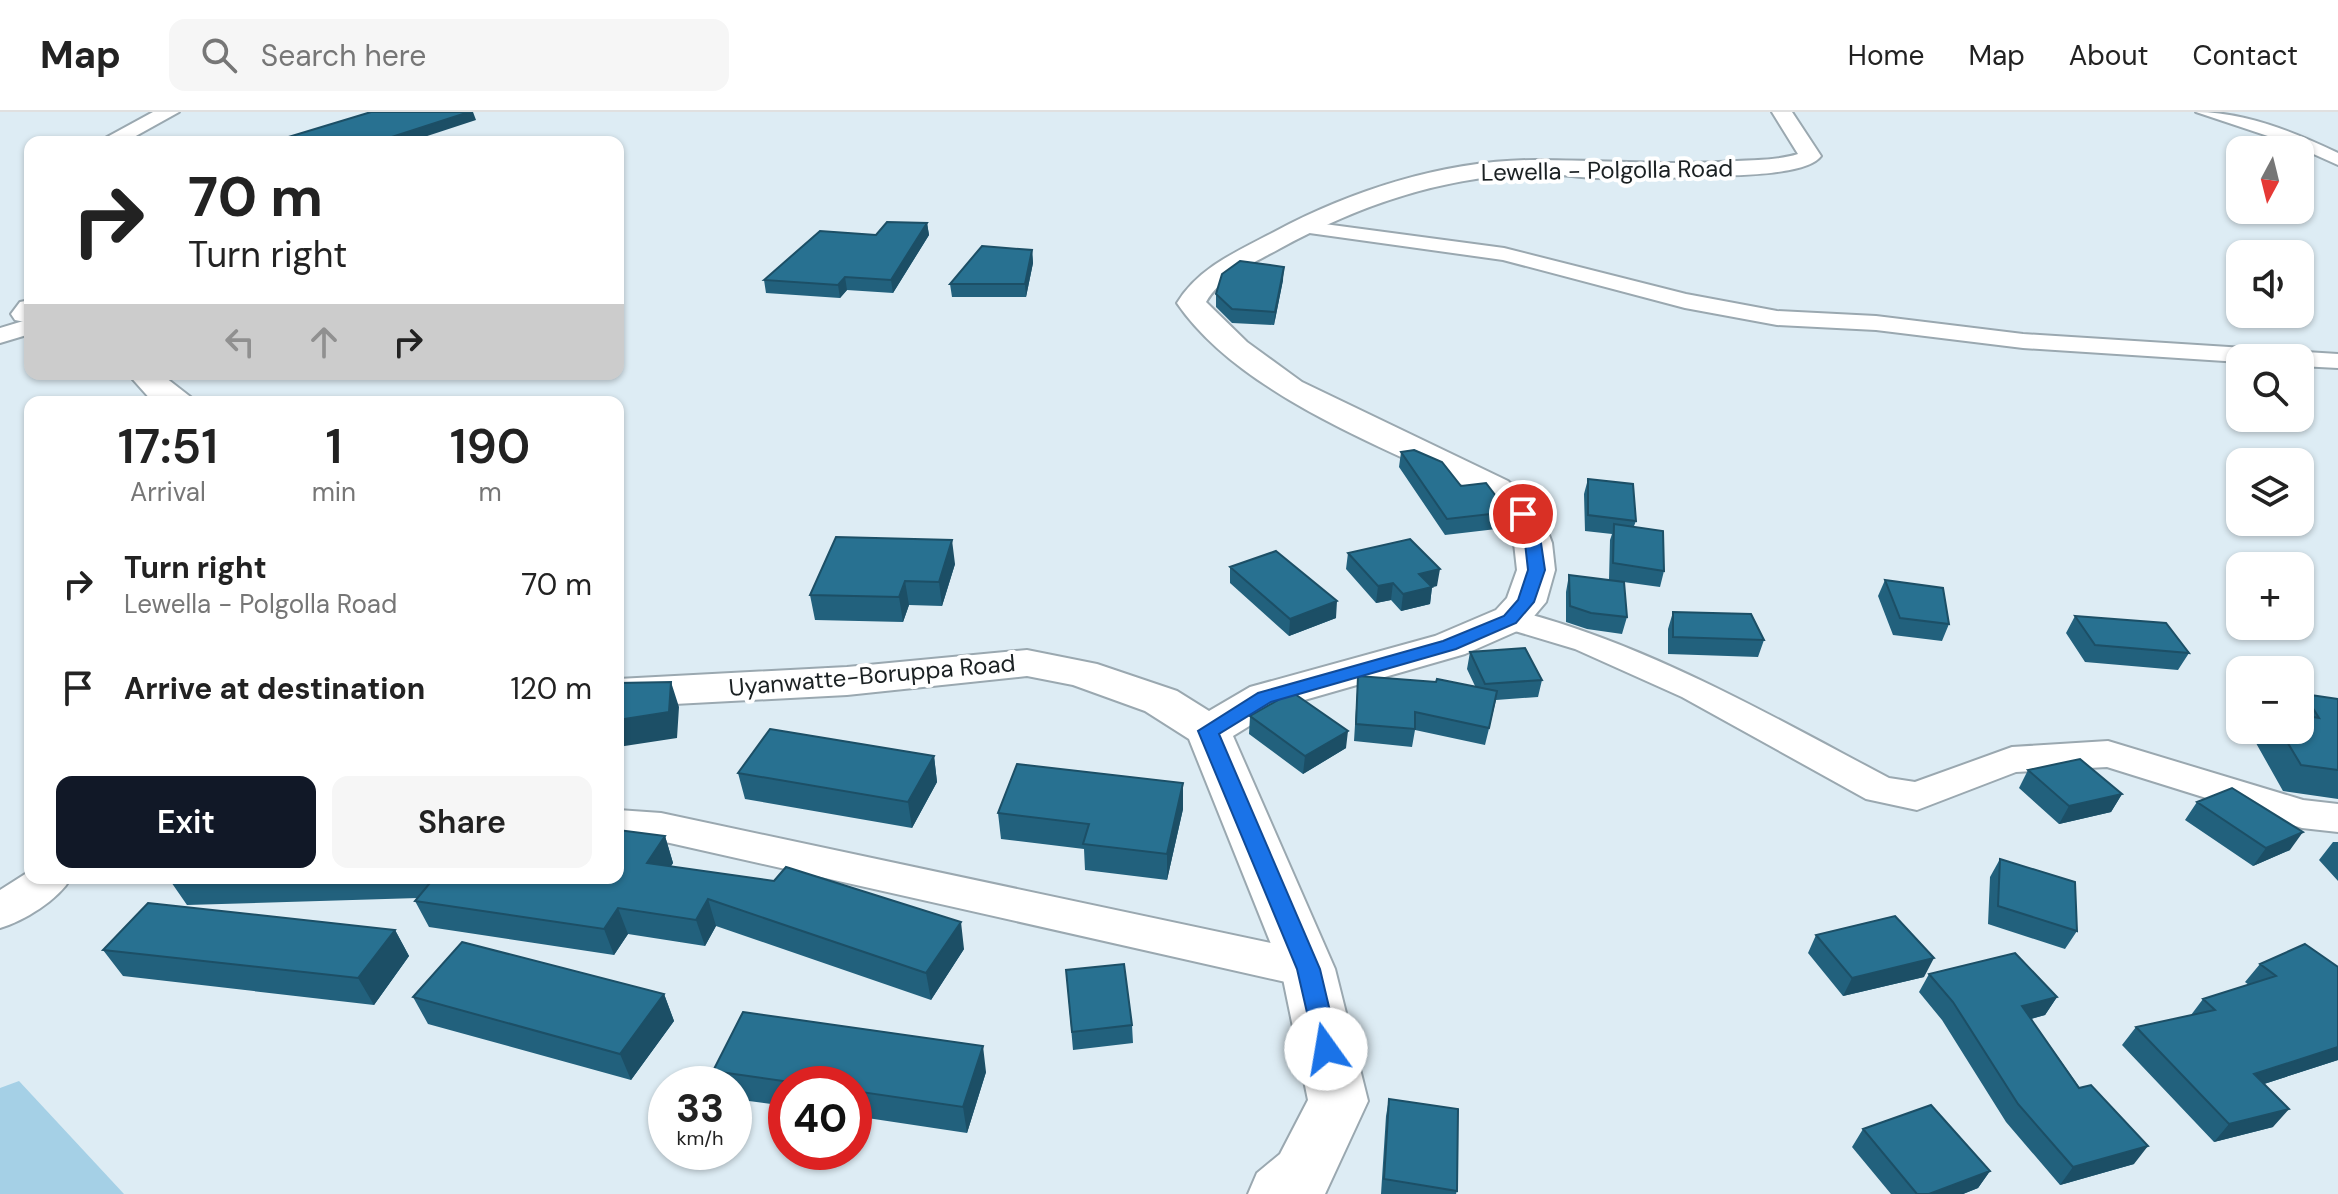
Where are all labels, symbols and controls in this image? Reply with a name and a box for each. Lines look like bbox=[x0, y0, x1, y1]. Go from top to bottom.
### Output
search box bbox=[169, 19, 729, 91]
text: Map bbox=[40, 30, 121, 80]
icon: search bbox=[197, 33, 241, 77]
text: Search here bbox=[261, 36, 426, 75]
text: Home bbox=[1848, 37, 1924, 74]
text: Map bbox=[1968, 37, 2025, 74]
text: About bbox=[2069, 37, 2148, 74]
text: Contact bbox=[2192, 37, 2298, 74]
north arrow bbox=[2226, 136, 2314, 224]
map controls bbox=[2226, 136, 2314, 744]
street label: Lewella - Polgolla Road bbox=[1481, 152, 1733, 188]
text: 70 m bbox=[188, 160, 323, 233]
icon: right bbox=[56, 168, 160, 272]
text: Turn right bbox=[188, 231, 347, 278]
button: sound bbox=[2226, 240, 2314, 328]
icon: left bbox=[218, 320, 262, 364]
icon: ahead bbox=[302, 320, 346, 364]
icon: right bbox=[386, 320, 430, 364]
button: search bbox=[2226, 344, 2314, 432]
text: 17:51 bbox=[118, 415, 218, 478]
text: 1 bbox=[325, 415, 342, 478]
text: 190 bbox=[450, 415, 530, 478]
button: layers bbox=[2226, 448, 2314, 536]
text: Arrival bbox=[130, 475, 206, 509]
text: min bbox=[312, 475, 356, 509]
text: m bbox=[478, 475, 502, 509]
pin bbox=[1489, 480, 1557, 548]
icon: arrive bbox=[1501, 492, 1545, 536]
text: Turn right bbox=[124, 548, 267, 587]
button: + bbox=[2226, 552, 2314, 640]
icon: right bbox=[56, 562, 100, 606]
text: 70 m bbox=[521, 565, 592, 604]
text: Lewella - Polgolla Road bbox=[124, 587, 397, 621]
street label: Uyanwatte-Boruppa Road bbox=[727, 647, 1017, 703]
button: − bbox=[2226, 656, 2314, 744]
icon: arrive bbox=[56, 666, 100, 710]
text: Arrive at destination bbox=[124, 669, 425, 708]
text: 120 m bbox=[510, 669, 592, 708]
button: Exit bbox=[56, 776, 316, 868]
button: Share bbox=[332, 776, 592, 868]
position arrow bbox=[1284, 1007, 1368, 1091]
speed limit sign: 40 bbox=[768, 1066, 872, 1170]
text: 33 bbox=[676, 1082, 724, 1134]
text: km/h bbox=[676, 1125, 724, 1151]

